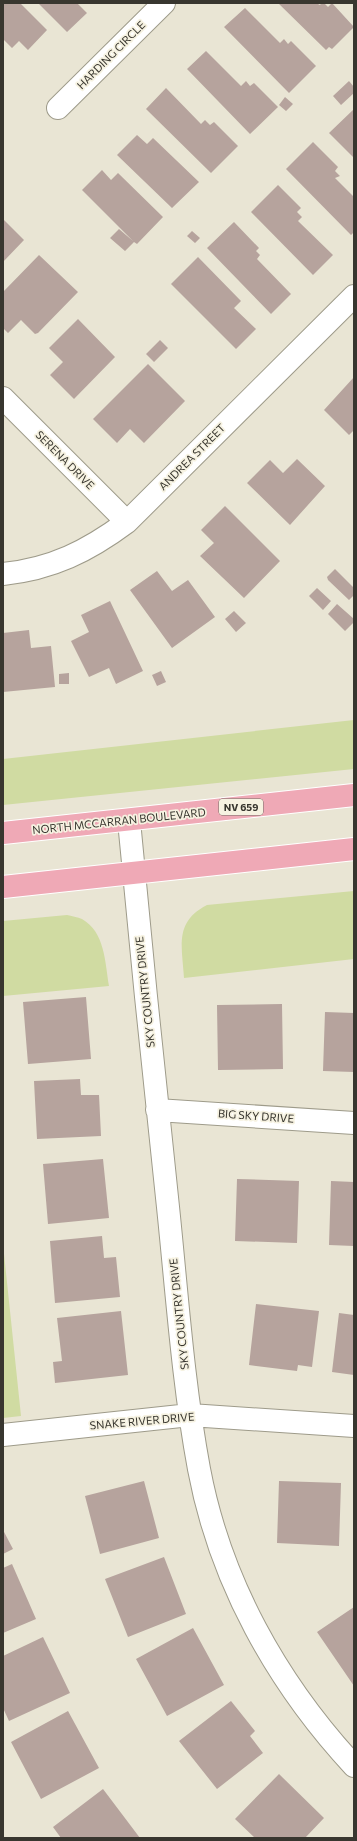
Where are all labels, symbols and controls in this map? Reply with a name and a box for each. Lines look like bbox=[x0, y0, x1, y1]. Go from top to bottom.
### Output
street label: HARDING CIRCLE bbox=[74, 18, 147, 91]
street label: ANDREA STREET bbox=[156, 421, 228, 493]
street label: SERENA DRIVE bbox=[33, 428, 97, 492]
road number: NV 659 bbox=[219, 799, 263, 815]
street label: NORTH MCCARRAN BOULEVARD bbox=[32, 805, 206, 836]
street label: SKY COUNTRY DRIVE bbox=[132, 936, 157, 1048]
street label: BIG SKY DRIVE bbox=[218, 1106, 294, 1125]
street label: SKY COUNTRY DRIVE bbox=[166, 1258, 191, 1370]
street label: SNAKE RIVER DRIVE bbox=[89, 1409, 195, 1432]

